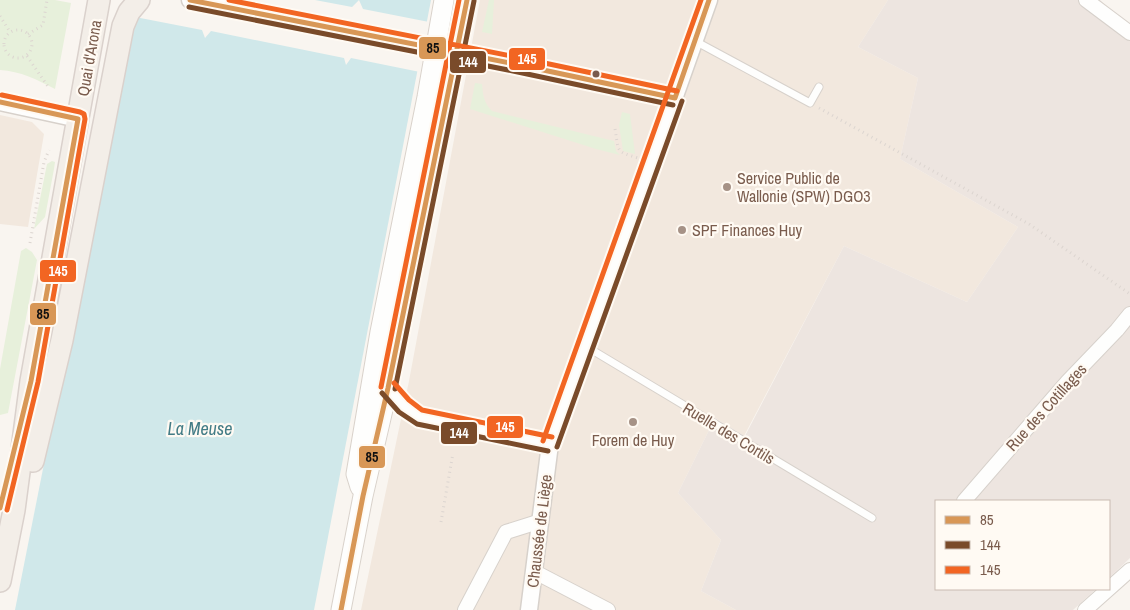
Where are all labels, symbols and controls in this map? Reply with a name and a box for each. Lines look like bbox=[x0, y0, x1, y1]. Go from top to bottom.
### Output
street label: Quai d'Arona bbox=[71, 18, 107, 98]
line badge: 85 bbox=[418, 36, 447, 60]
text: 85 bbox=[427, 39, 440, 57]
line badge: 145 bbox=[508, 47, 546, 71]
line badge: 144 bbox=[449, 50, 487, 74]
text: 145 bbox=[517, 50, 537, 68]
text: 144 bbox=[458, 53, 478, 71]
unlabelled marker bbox=[591, 69, 601, 79]
place label: Service Public de Wallonie (SPW) DGO3 bbox=[737, 167, 871, 207]
marker: Service Public de Wallonie (SPW) DGO3 bbox=[721, 181, 733, 193]
place label: SPF Finances Huy bbox=[692, 219, 803, 241]
marker: SPF Finances Huy bbox=[676, 224, 688, 236]
line badge: 145 bbox=[39, 259, 77, 283]
text: 145 bbox=[48, 262, 68, 280]
line badge: 85 bbox=[29, 302, 57, 326]
text: 85 bbox=[37, 305, 50, 323]
street label: Rue des Cotillages bbox=[1001, 358, 1091, 456]
street label: Ruelle des Cortils bbox=[679, 397, 779, 469]
line badge: 145 bbox=[486, 415, 524, 439]
water label: La Meuse bbox=[168, 416, 232, 441]
marker: Forem de Huy bbox=[627, 416, 639, 428]
text: 145 bbox=[495, 418, 515, 436]
line badge: 144 bbox=[440, 421, 478, 445]
text: 144 bbox=[449, 424, 469, 442]
place label: Forem de Huy bbox=[592, 429, 675, 451]
line badge: 85 bbox=[358, 445, 386, 469]
text: 85 bbox=[366, 448, 379, 466]
street label: Chaussée de Liège bbox=[521, 473, 557, 589]
legend bbox=[935, 500, 1110, 590]
text: 85 bbox=[980, 509, 994, 530]
text: 144 bbox=[980, 534, 1001, 555]
text: 145 bbox=[980, 559, 1001, 580]

